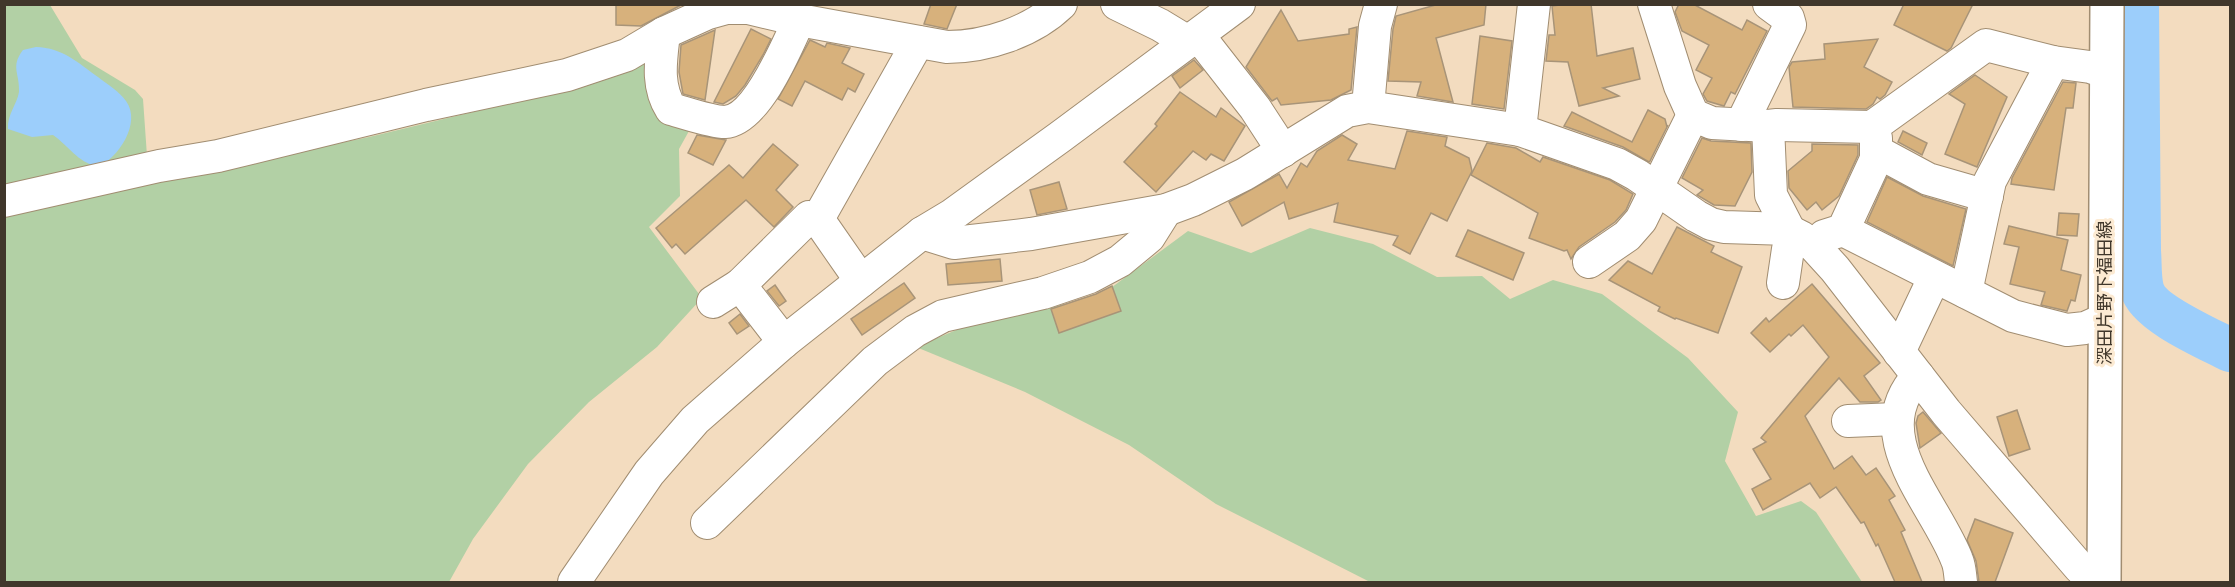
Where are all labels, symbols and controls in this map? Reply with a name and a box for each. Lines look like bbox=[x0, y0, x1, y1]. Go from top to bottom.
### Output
street label: 深田片野下福田線 bbox=[2094, 221, 2116, 365]

